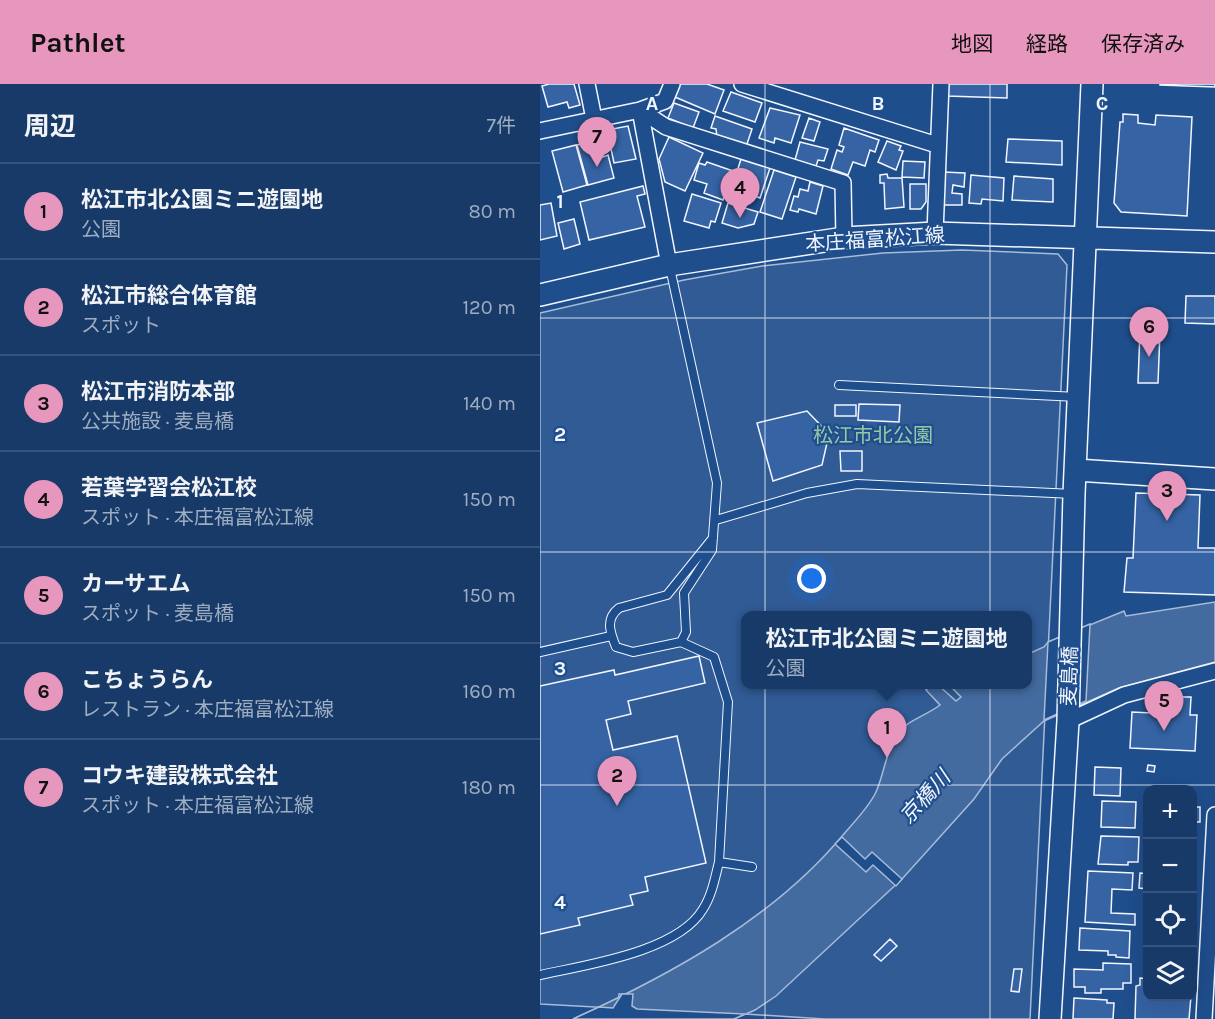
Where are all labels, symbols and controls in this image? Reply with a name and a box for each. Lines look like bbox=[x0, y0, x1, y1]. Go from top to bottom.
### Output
text: Pathlet bbox=[30, 26, 126, 59]
text: 地図 bbox=[951, 32, 993, 56]
text: 経路 bbox=[1026, 32, 1068, 56]
text: 保存済み bbox=[1101, 32, 1185, 56]
text: A bbox=[646, 92, 659, 115]
text: B bbox=[872, 92, 884, 115]
text: C bbox=[1096, 92, 1108, 115]
text: 周辺 bbox=[24, 111, 76, 142]
text: 7件 bbox=[487, 114, 516, 137]
pin: 7 bbox=[578, 118, 616, 167]
pin: 4 bbox=[720, 168, 760, 218]
text: 松江市北公園ミニ遊園地 bbox=[81, 187, 323, 213]
text: 1 bbox=[556, 190, 564, 213]
text: 1 bbox=[40, 200, 47, 223]
text: 80 m bbox=[468, 200, 516, 223]
text: 公園 bbox=[81, 218, 121, 241]
street label: 本庄福富松江線 bbox=[804, 223, 946, 256]
text: 松江市総合体育館 bbox=[81, 283, 257, 309]
text: 2 bbox=[37, 296, 50, 319]
text: 120 m bbox=[462, 296, 516, 319]
pin: 6 bbox=[1130, 308, 1168, 357]
text: スポット bbox=[81, 314, 161, 337]
text: 松江市消防本部 bbox=[81, 379, 235, 405]
text: 3 bbox=[37, 392, 50, 415]
text: 140 m bbox=[463, 392, 516, 415]
text: 公共施設 · 麦島橋 bbox=[81, 410, 234, 433]
text: 2 bbox=[554, 423, 566, 446]
park label: 松江市北公園 bbox=[813, 424, 933, 447]
pin: 3 bbox=[1148, 472, 1186, 521]
text: 若葉学習会松江校 bbox=[81, 475, 257, 501]
text: 4 bbox=[38, 488, 49, 511]
text: 150 m bbox=[463, 488, 516, 511]
text: スポット · 本庄福富松江線 bbox=[81, 506, 314, 529]
your location bbox=[797, 564, 826, 593]
text: カーサエム bbox=[81, 571, 191, 597]
text: 5 bbox=[38, 584, 49, 607]
text: 150 m bbox=[463, 584, 516, 607]
text: スポット · 麦島橋 bbox=[81, 602, 234, 625]
popup bbox=[741, 611, 1032, 689]
text: 松江市北公園ミニ遊園地 bbox=[765, 626, 1008, 652]
street label: 麦島橋 bbox=[1057, 646, 1082, 706]
text: 3 bbox=[554, 657, 566, 680]
text: 公園 bbox=[765, 657, 805, 680]
text: こちょうらん bbox=[81, 667, 213, 693]
text: 6 bbox=[37, 680, 50, 703]
text: 160 m bbox=[463, 680, 516, 703]
pin: 5 bbox=[1144, 682, 1184, 731]
text: レストラン · 本庄福富松江線 bbox=[81, 698, 334, 721]
pin: 1 bbox=[868, 708, 906, 758]
pin: 2 bbox=[598, 756, 637, 806]
text: コウキ建設株式会社 bbox=[81, 763, 278, 789]
water label: 京橋川 bbox=[895, 764, 956, 828]
text: 7 bbox=[39, 776, 48, 799]
text: 180 m bbox=[462, 776, 516, 799]
map controls bbox=[1143, 785, 1197, 1001]
button: + bbox=[1143, 785, 1197, 839]
text: スポット · 本庄福富松江線 bbox=[81, 794, 314, 817]
button: − bbox=[1143, 839, 1197, 893]
text: 4 bbox=[554, 891, 566, 914]
button: locate bbox=[1143, 893, 1197, 947]
button: layers bbox=[1143, 947, 1197, 1001]

